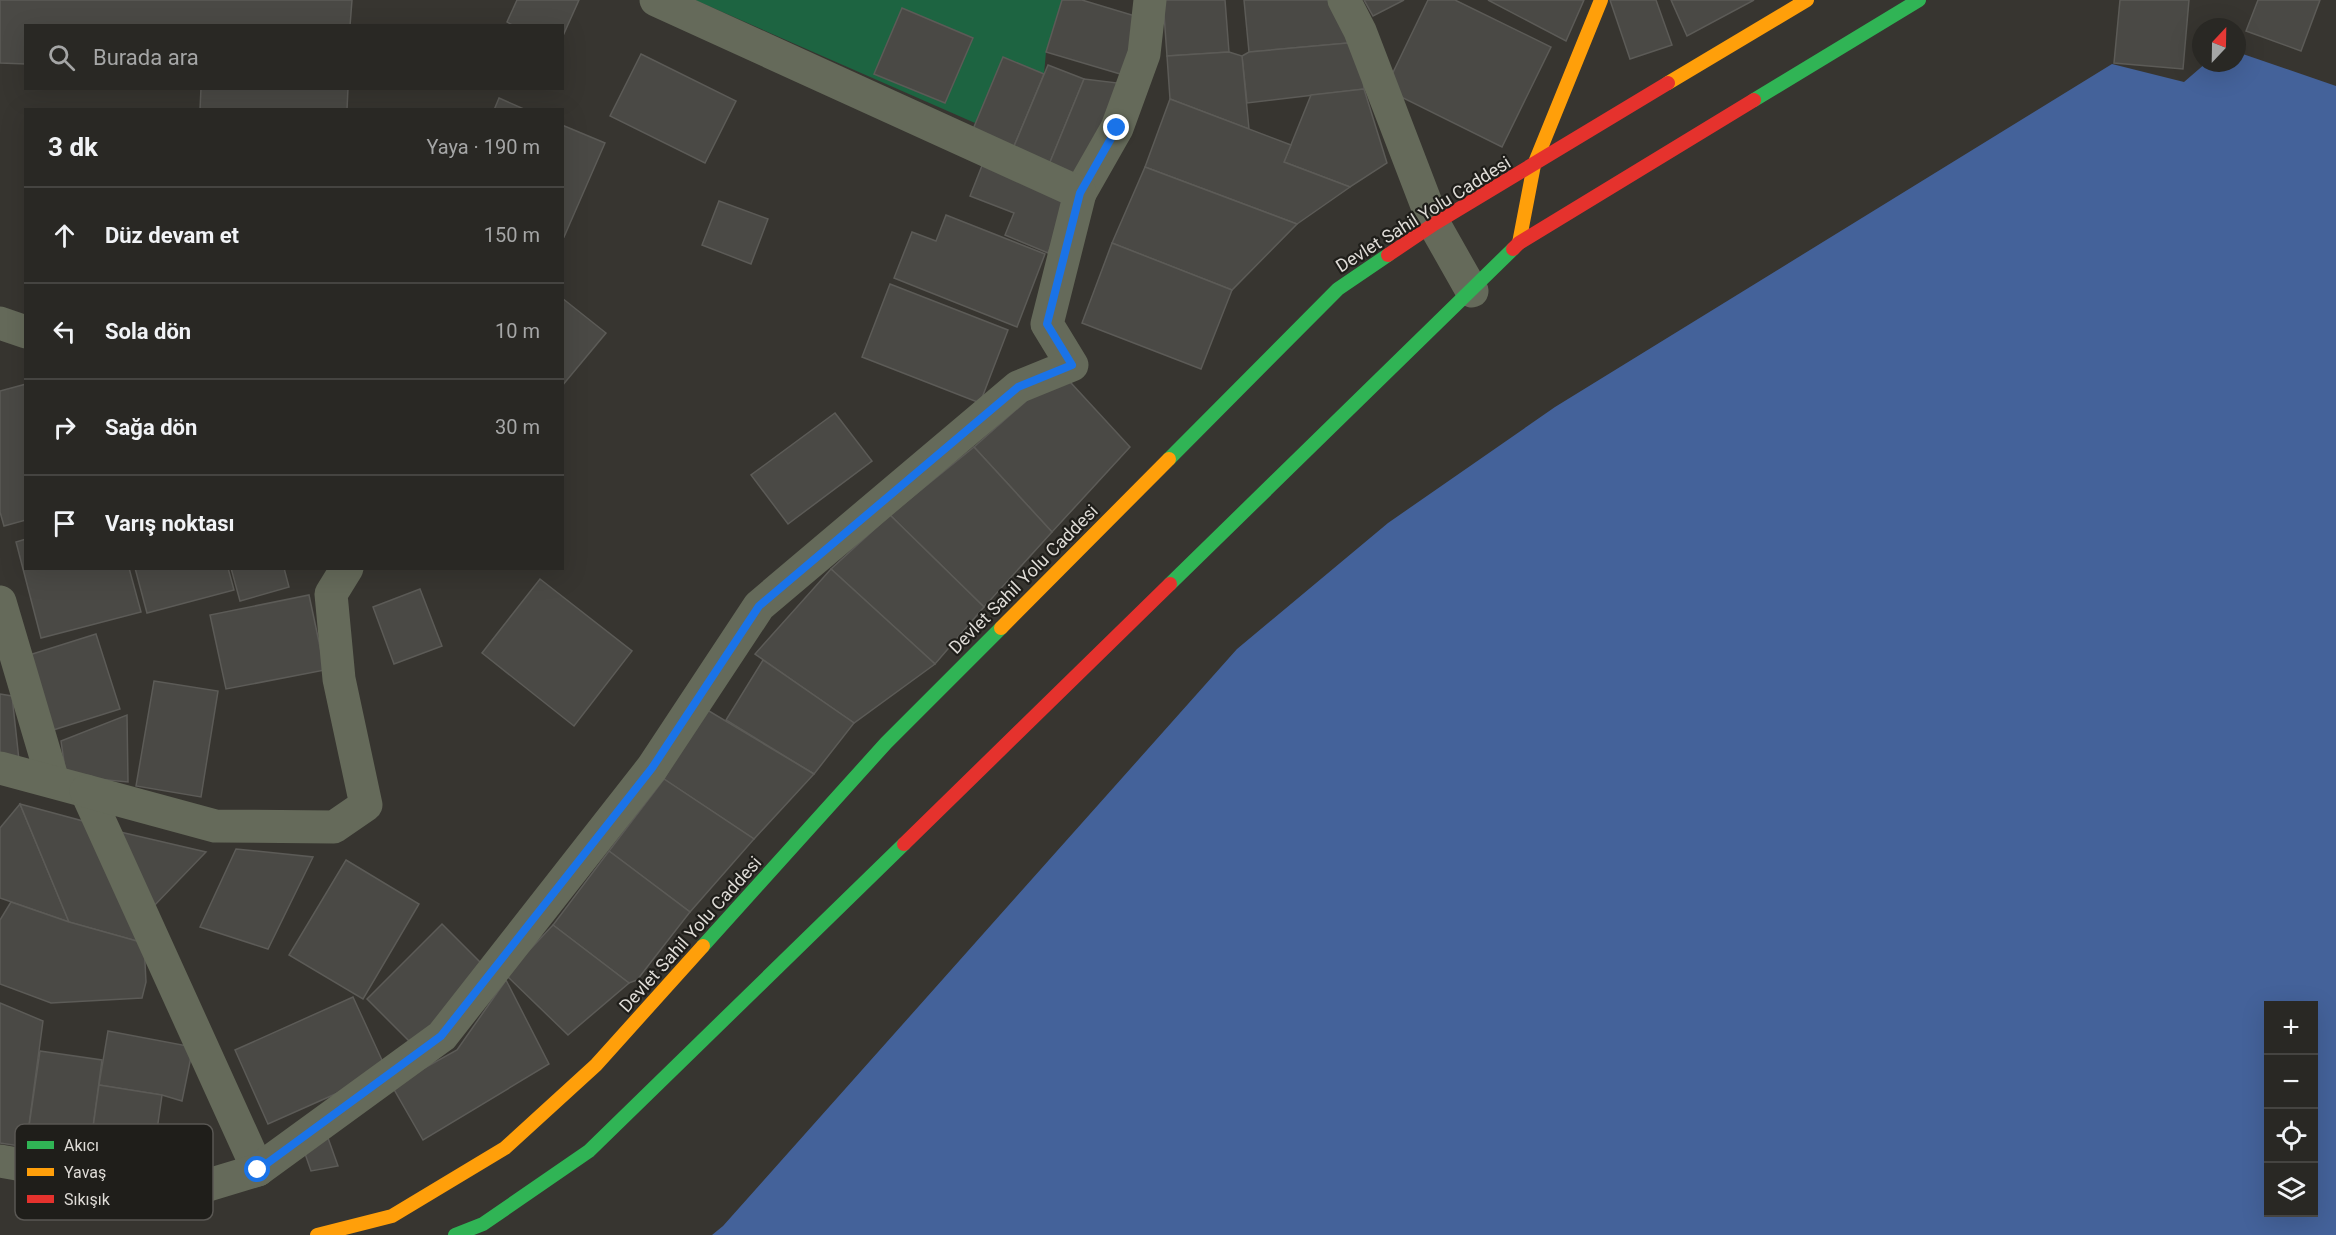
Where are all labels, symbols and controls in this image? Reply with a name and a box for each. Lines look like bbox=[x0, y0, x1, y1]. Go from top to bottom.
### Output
north arrow bbox=[2192, 18, 2246, 72]
search box bbox=[24, 24, 564, 90]
icon: search bbox=[45, 41, 78, 74]
text: Burada ara bbox=[93, 45, 199, 70]
route end bbox=[1103, 114, 1129, 140]
text: 3 dk bbox=[48, 132, 98, 162]
text: Yaya · 190 m bbox=[426, 135, 540, 159]
street label: Devlet Sahil Yolu Caddesi bbox=[1332, 152, 1514, 276]
icon: ahead bbox=[48, 219, 81, 252]
text: Düz devam et bbox=[105, 223, 239, 248]
text: 150 m bbox=[484, 223, 540, 247]
icon: left bbox=[48, 315, 81, 348]
text: Sola dön bbox=[105, 319, 191, 344]
text: 10 m bbox=[495, 319, 540, 343]
icon: right bbox=[48, 411, 81, 444]
text: Sağa dön bbox=[105, 415, 197, 440]
text: 30 m bbox=[495, 415, 540, 439]
street label: Devlet Sahil Yolu Caddesi bbox=[944, 500, 1102, 658]
icon: arrive bbox=[48, 507, 81, 540]
text: Varış noktası bbox=[105, 511, 235, 536]
street label: Devlet Sahil Yolu Caddesi bbox=[615, 852, 765, 1016]
map controls bbox=[2264, 1001, 2318, 1217]
button: + bbox=[2264, 1001, 2318, 1055]
button: − bbox=[2264, 1055, 2318, 1109]
button: locate bbox=[2264, 1109, 2318, 1163]
legend bbox=[15, 1124, 213, 1220]
text: Akıcı bbox=[64, 1136, 99, 1155]
route start bbox=[244, 1156, 270, 1182]
text: Yavaş bbox=[64, 1163, 106, 1182]
button: layers bbox=[2264, 1163, 2318, 1217]
text: Sıkışık bbox=[64, 1190, 111, 1209]

